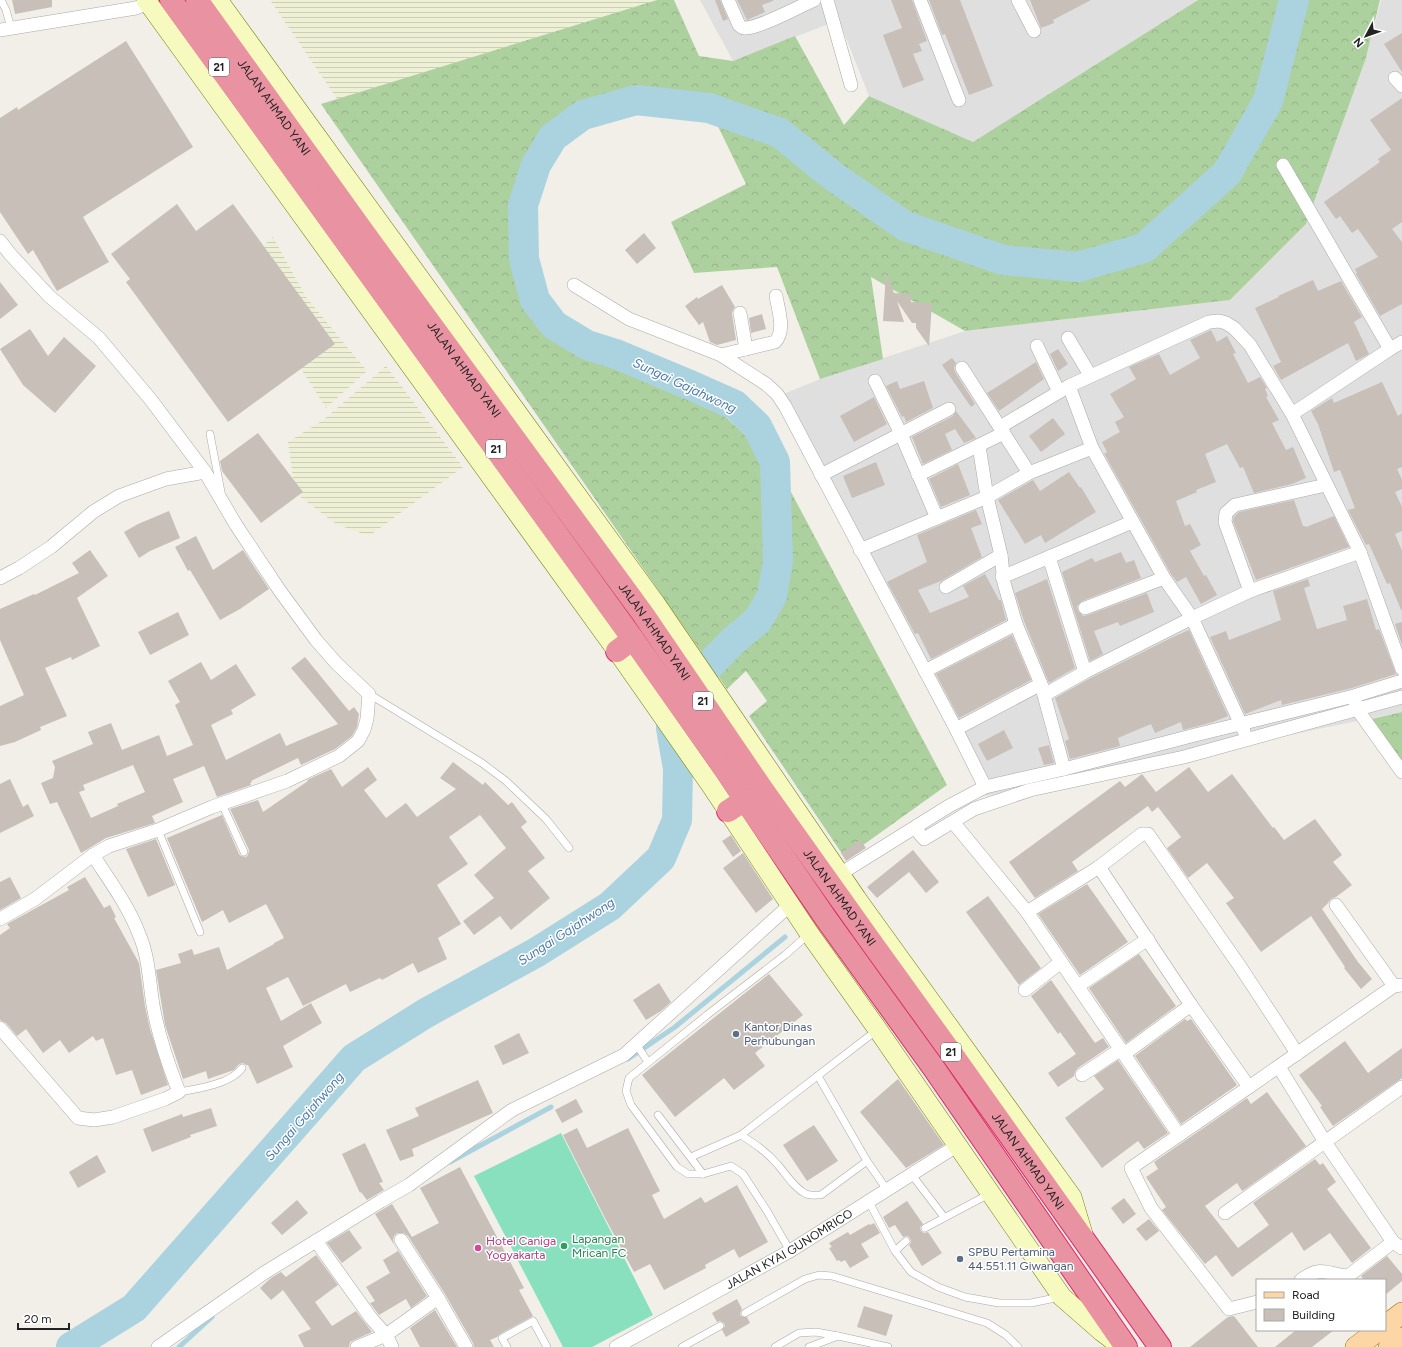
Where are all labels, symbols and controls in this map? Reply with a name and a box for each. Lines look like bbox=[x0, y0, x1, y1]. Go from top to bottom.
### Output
north arrow bbox=[1346, 16, 1386, 56]
text: N bbox=[1351, 35, 1367, 50]
street label: JALAN AHMAD YANI bbox=[235, 56, 313, 158]
road number: 21 bbox=[209, 58, 229, 76]
street label: JALAN AHMAD YANI bbox=[424, 319, 504, 420]
water label: Sungai Gajahwong bbox=[631, 355, 739, 416]
road number: 21 bbox=[486, 440, 506, 458]
street label: JALAN AHMAD YANI bbox=[616, 580, 693, 683]
road number: 21 bbox=[693, 692, 713, 710]
street label: JALAN AHMAD YANI bbox=[800, 846, 879, 949]
water label: Sungai Gajahwong bbox=[515, 894, 618, 968]
place label: Kantor Dinas Perhubungan bbox=[744, 1020, 815, 1048]
marker: Kantor Dinas Perhubungan bbox=[731, 1029, 741, 1039]
road number: 21 bbox=[941, 1043, 961, 1061]
water label: Sungai Gajahwong bbox=[262, 1069, 347, 1164]
street label: JALAN AHMAD YANI bbox=[989, 1110, 1067, 1212]
street label: JALAN KYAI GUNOMRICO bbox=[723, 1206, 855, 1292]
place label: Lapangan Mrican FC bbox=[572, 1232, 627, 1260]
place label: Hotel Caniga Yogyakarta bbox=[486, 1234, 556, 1262]
marker: Lapangan Mrican FC bbox=[559, 1241, 569, 1251]
marker: Hotel Caniga Yogyakarta bbox=[473, 1243, 483, 1253]
place label: SPBU Pertamina 44.551.11 Giwangan bbox=[968, 1245, 1074, 1273]
marker: SPBU Pertamina 44.551.11 Giwangan bbox=[955, 1254, 965, 1264]
legend bbox=[1256, 1279, 1386, 1331]
text: Road bbox=[1292, 1288, 1320, 1302]
scale bar bbox=[18, 1305, 69, 1331]
text: Building bbox=[1292, 1308, 1335, 1322]
text: 20 m bbox=[24, 1312, 52, 1326]

